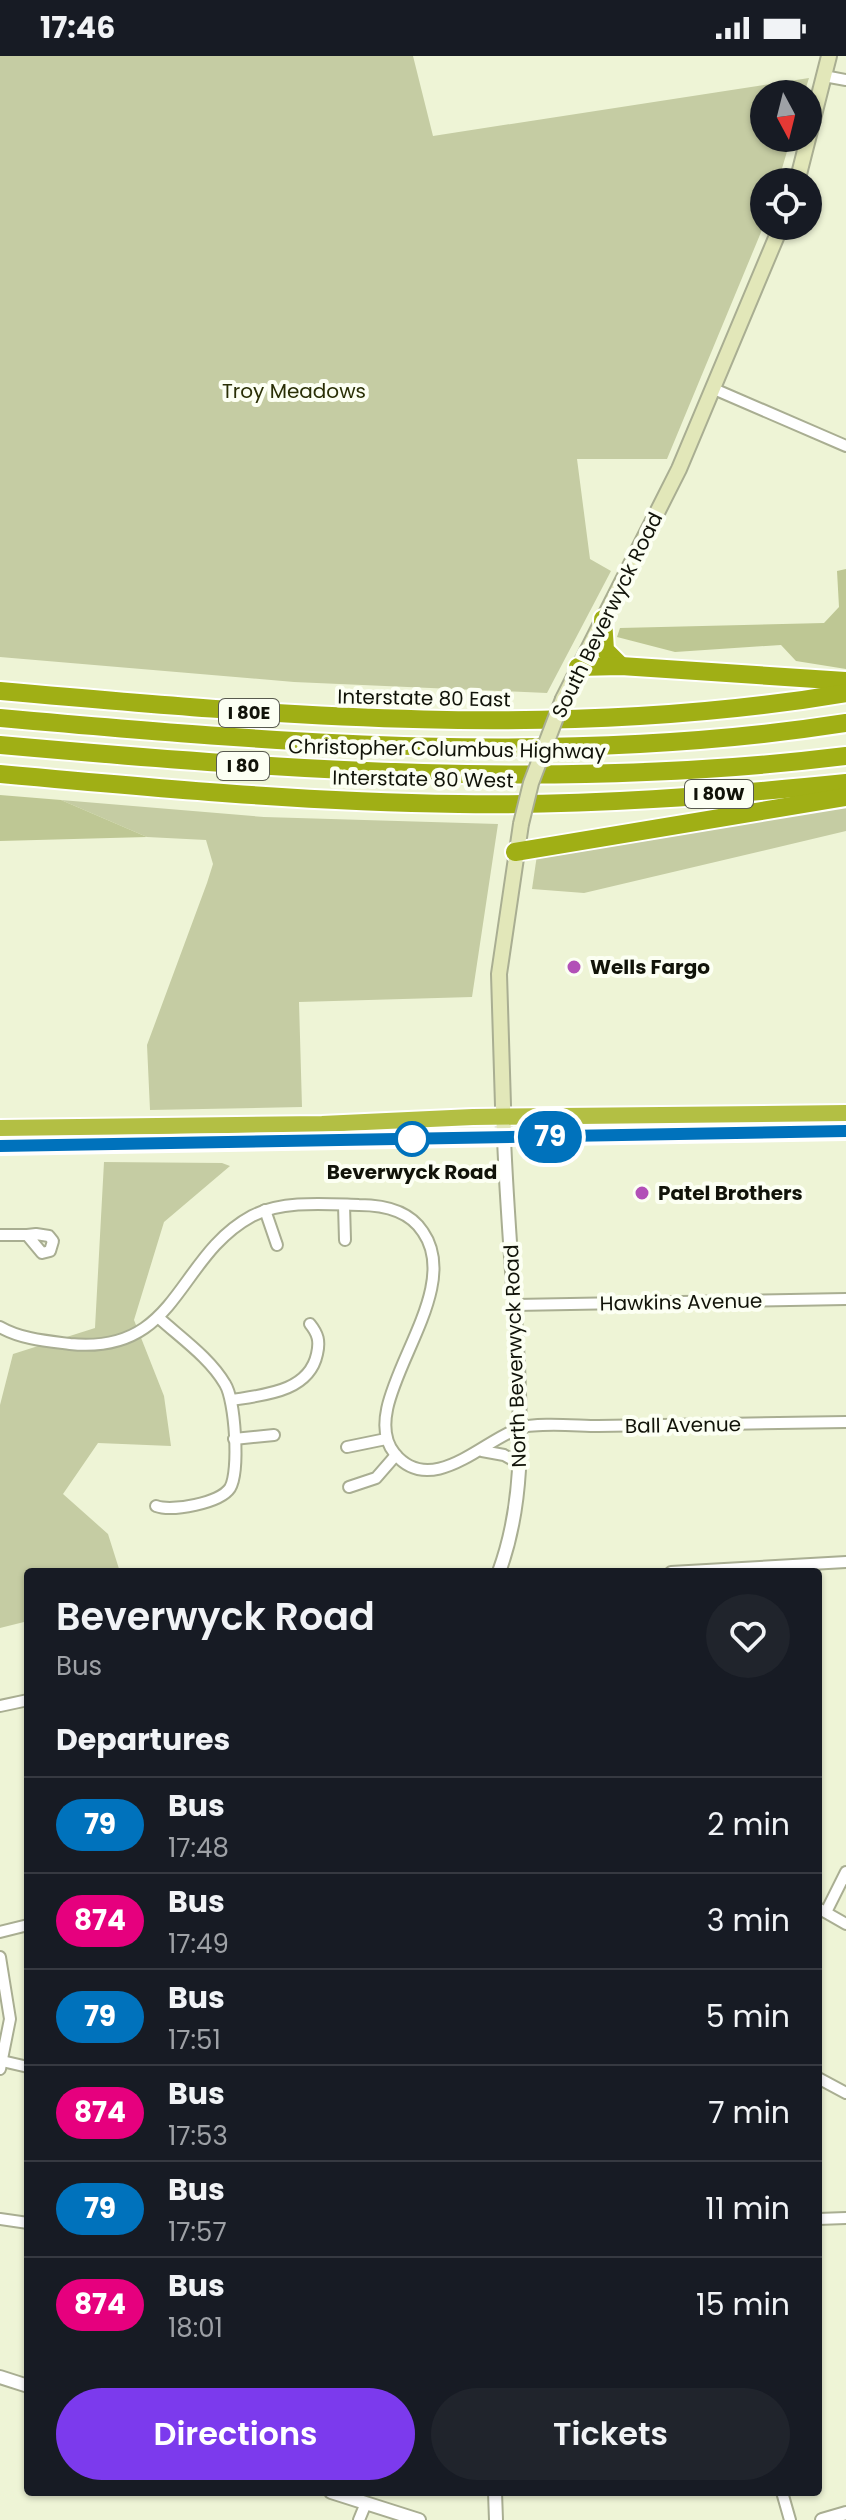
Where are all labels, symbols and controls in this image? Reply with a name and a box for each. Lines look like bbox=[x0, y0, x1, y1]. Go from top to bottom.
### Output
text: 17:46 bbox=[40, 6, 115, 49]
north arrow bbox=[750, 80, 822, 152]
map controls bbox=[750, 80, 822, 240]
button: locate bbox=[750, 168, 822, 240]
park label: Troy Meadows bbox=[222, 377, 366, 405]
street label: South Beverwyck Road bbox=[545, 507, 669, 723]
street label: Interstate 80 East bbox=[337, 682, 511, 714]
road number: I 80E bbox=[219, 699, 279, 727]
street label: Christopher Columbus Highway bbox=[288, 732, 606, 766]
road number: I 80 bbox=[217, 752, 269, 780]
street label: Interstate 80 West bbox=[332, 763, 514, 795]
road number: I 80W bbox=[685, 780, 753, 808]
place label: Wells Fargo bbox=[590, 953, 710, 981]
marker: Wells Fargo bbox=[565, 958, 583, 976]
line badge: 79 bbox=[514, 1111, 586, 1163]
text: 79 bbox=[534, 1117, 566, 1156]
marker: Beverwyck Road bbox=[395, 1122, 429, 1156]
place label: Beverwyck Road bbox=[327, 1158, 497, 1186]
place label: Patel Brothers bbox=[658, 1179, 803, 1207]
marker: Patel Brothers bbox=[633, 1184, 651, 1202]
street label: North Beverwyck Road bbox=[497, 1244, 533, 1468]
street label: Hawkins Avenue bbox=[599, 1287, 763, 1317]
street label: Ball Avenue bbox=[625, 1410, 741, 1440]
text: Beverwyck Road bbox=[56, 1590, 375, 1643]
button: heart bbox=[706, 1594, 790, 1678]
text: Bus bbox=[56, 1648, 102, 1684]
text: Departures bbox=[56, 1718, 230, 1761]
text: Bus bbox=[168, 1784, 225, 1827]
text: 2 min bbox=[707, 1803, 790, 1846]
text: 79 bbox=[84, 1805, 116, 1844]
text: 17:48 bbox=[168, 1830, 229, 1866]
text: Bus bbox=[168, 1880, 225, 1923]
text: 3 min bbox=[707, 1899, 790, 1942]
text: 874 bbox=[74, 1901, 126, 1940]
text: 17:49 bbox=[168, 1926, 229, 1962]
text: Bus bbox=[168, 1976, 225, 2019]
text: 5 min bbox=[706, 1995, 790, 2038]
text: 79 bbox=[84, 1997, 116, 2036]
text: 17:51 bbox=[168, 2022, 221, 2058]
text: Bus bbox=[168, 2072, 225, 2115]
text: 7 min bbox=[708, 2091, 790, 2134]
text: 874 bbox=[74, 2093, 126, 2132]
text: 17:53 bbox=[168, 2118, 228, 2154]
text: Bus bbox=[168, 2168, 225, 2211]
text: 11 min bbox=[705, 2187, 790, 2230]
text: 79 bbox=[84, 2189, 116, 2228]
text: 17:57 bbox=[168, 2214, 227, 2250]
text: Bus bbox=[168, 2264, 225, 2307]
text: 15 min bbox=[696, 2283, 790, 2326]
text: 874 bbox=[74, 2285, 126, 2324]
text: 18:01 bbox=[168, 2310, 223, 2346]
button: Directions bbox=[56, 2388, 415, 2480]
button: Tickets bbox=[431, 2388, 790, 2480]

